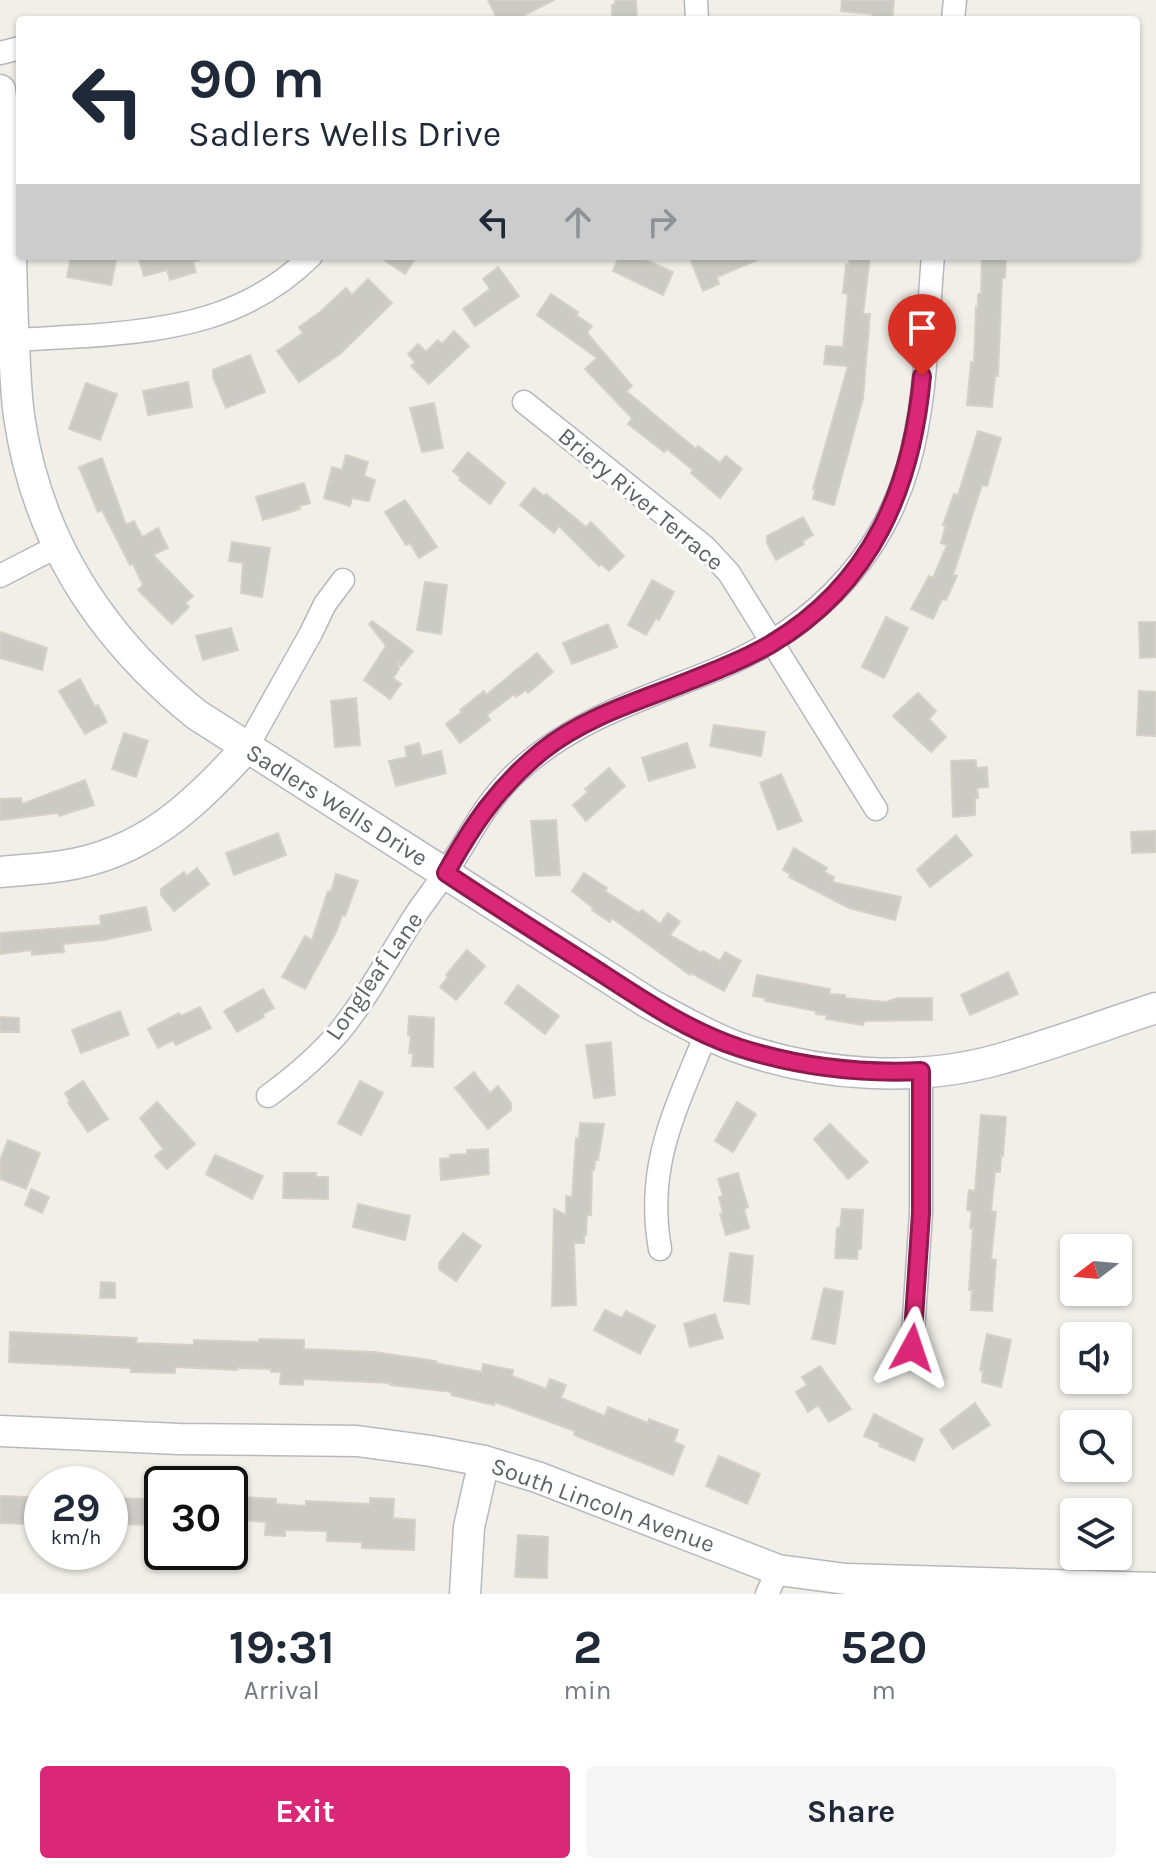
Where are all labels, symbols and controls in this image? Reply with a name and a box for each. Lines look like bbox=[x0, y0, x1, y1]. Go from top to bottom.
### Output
text: 90 m bbox=[188, 46, 325, 111]
icon: left bbox=[56, 48, 160, 152]
text: Sadlers Wells Drive bbox=[188, 113, 501, 155]
icon: left bbox=[472, 200, 516, 244]
icon: ahead bbox=[556, 200, 600, 244]
icon: right bbox=[640, 200, 684, 244]
pin bbox=[888, 294, 956, 376]
icon: arrive bbox=[900, 306, 944, 350]
street label: Briery River Terrace bbox=[553, 422, 729, 576]
street label: Sadlers Wells Drive bbox=[241, 738, 433, 872]
street label: Longleaf Lane bbox=[320, 907, 428, 1045]
north arrow bbox=[1060, 1234, 1132, 1306]
map controls bbox=[1060, 1234, 1132, 1570]
position arrow bbox=[870, 1306, 954, 1390]
button: sound bbox=[1060, 1322, 1132, 1394]
button: search bbox=[1060, 1410, 1132, 1482]
street label: South Lincoln Avenue bbox=[488, 1452, 718, 1558]
speed limit sign: 30 bbox=[144, 1466, 248, 1570]
text: 29 bbox=[52, 1484, 100, 1531]
button: layers bbox=[1060, 1498, 1132, 1570]
text: km/h bbox=[51, 1526, 101, 1549]
text: 19:31 bbox=[229, 1619, 335, 1675]
text: 2 bbox=[573, 1619, 602, 1675]
text: 520 bbox=[840, 1619, 927, 1675]
text: Arrival bbox=[244, 1675, 320, 1706]
text: min bbox=[564, 1675, 611, 1706]
text: m bbox=[871, 1675, 896, 1706]
button: Exit bbox=[40, 1766, 570, 1858]
button: Share bbox=[586, 1766, 1116, 1858]

